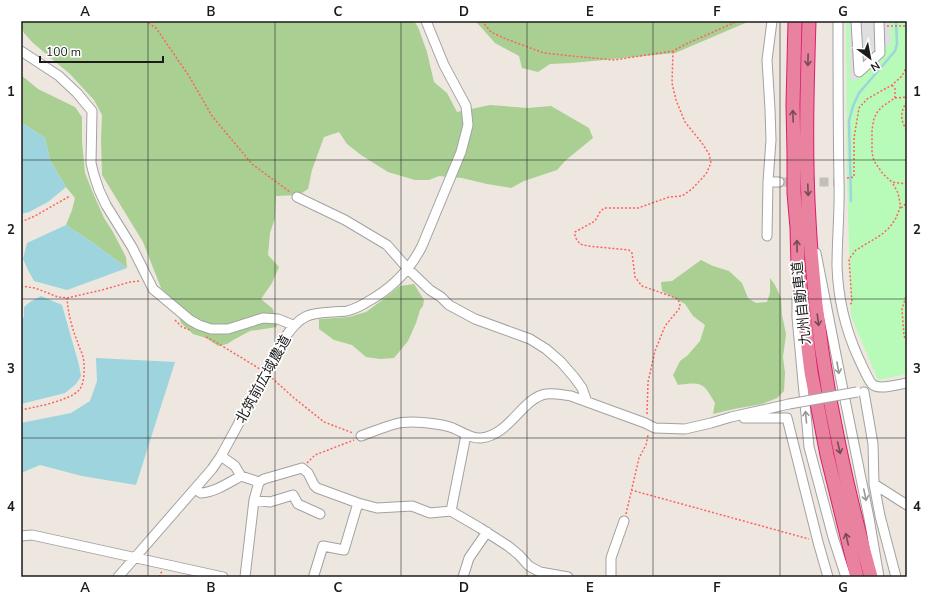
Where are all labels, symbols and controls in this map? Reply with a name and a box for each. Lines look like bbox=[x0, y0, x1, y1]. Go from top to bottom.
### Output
text: A bbox=[80, 3, 90, 21]
text: B bbox=[207, 3, 216, 21]
text: C bbox=[334, 3, 343, 21]
text: D bbox=[459, 3, 469, 21]
text: E bbox=[586, 3, 594, 21]
text: F bbox=[713, 3, 721, 21]
text: G bbox=[838, 3, 848, 21]
scale bar bbox=[40, 38, 163, 64]
north arrow bbox=[850, 38, 890, 78]
text: 100 m bbox=[46, 44, 81, 60]
one-way arrow bbox=[804, 53, 812, 66]
text: N bbox=[868, 58, 883, 75]
text: 1 bbox=[7, 83, 15, 101]
text: 1 bbox=[913, 83, 921, 101]
one-way arrow bbox=[789, 110, 797, 123]
one-way arrow bbox=[804, 183, 812, 196]
text: 2 bbox=[7, 221, 15, 239]
text: 2 bbox=[913, 221, 921, 239]
one-way arrow bbox=[794, 240, 801, 253]
street label: 九州自動車道 bbox=[788, 260, 815, 346]
one-way arrow bbox=[815, 313, 822, 326]
street label: 北筑前広域農道 bbox=[231, 332, 296, 427]
text: 3 bbox=[7, 360, 15, 378]
text: 3 bbox=[913, 360, 921, 378]
one-way arrow bbox=[835, 361, 843, 374]
one-way arrow bbox=[802, 411, 809, 424]
one-way arrow bbox=[836, 441, 844, 454]
one-way arrow bbox=[861, 489, 869, 502]
text: 4 bbox=[7, 498, 15, 516]
text: 4 bbox=[913, 498, 921, 516]
one-way arrow bbox=[843, 533, 851, 546]
text: A bbox=[80, 579, 90, 597]
text: B bbox=[207, 579, 216, 597]
text: C bbox=[334, 579, 343, 597]
text: D bbox=[459, 579, 469, 597]
text: E bbox=[586, 579, 594, 597]
text: F bbox=[713, 579, 721, 597]
text: G bbox=[838, 579, 848, 597]

